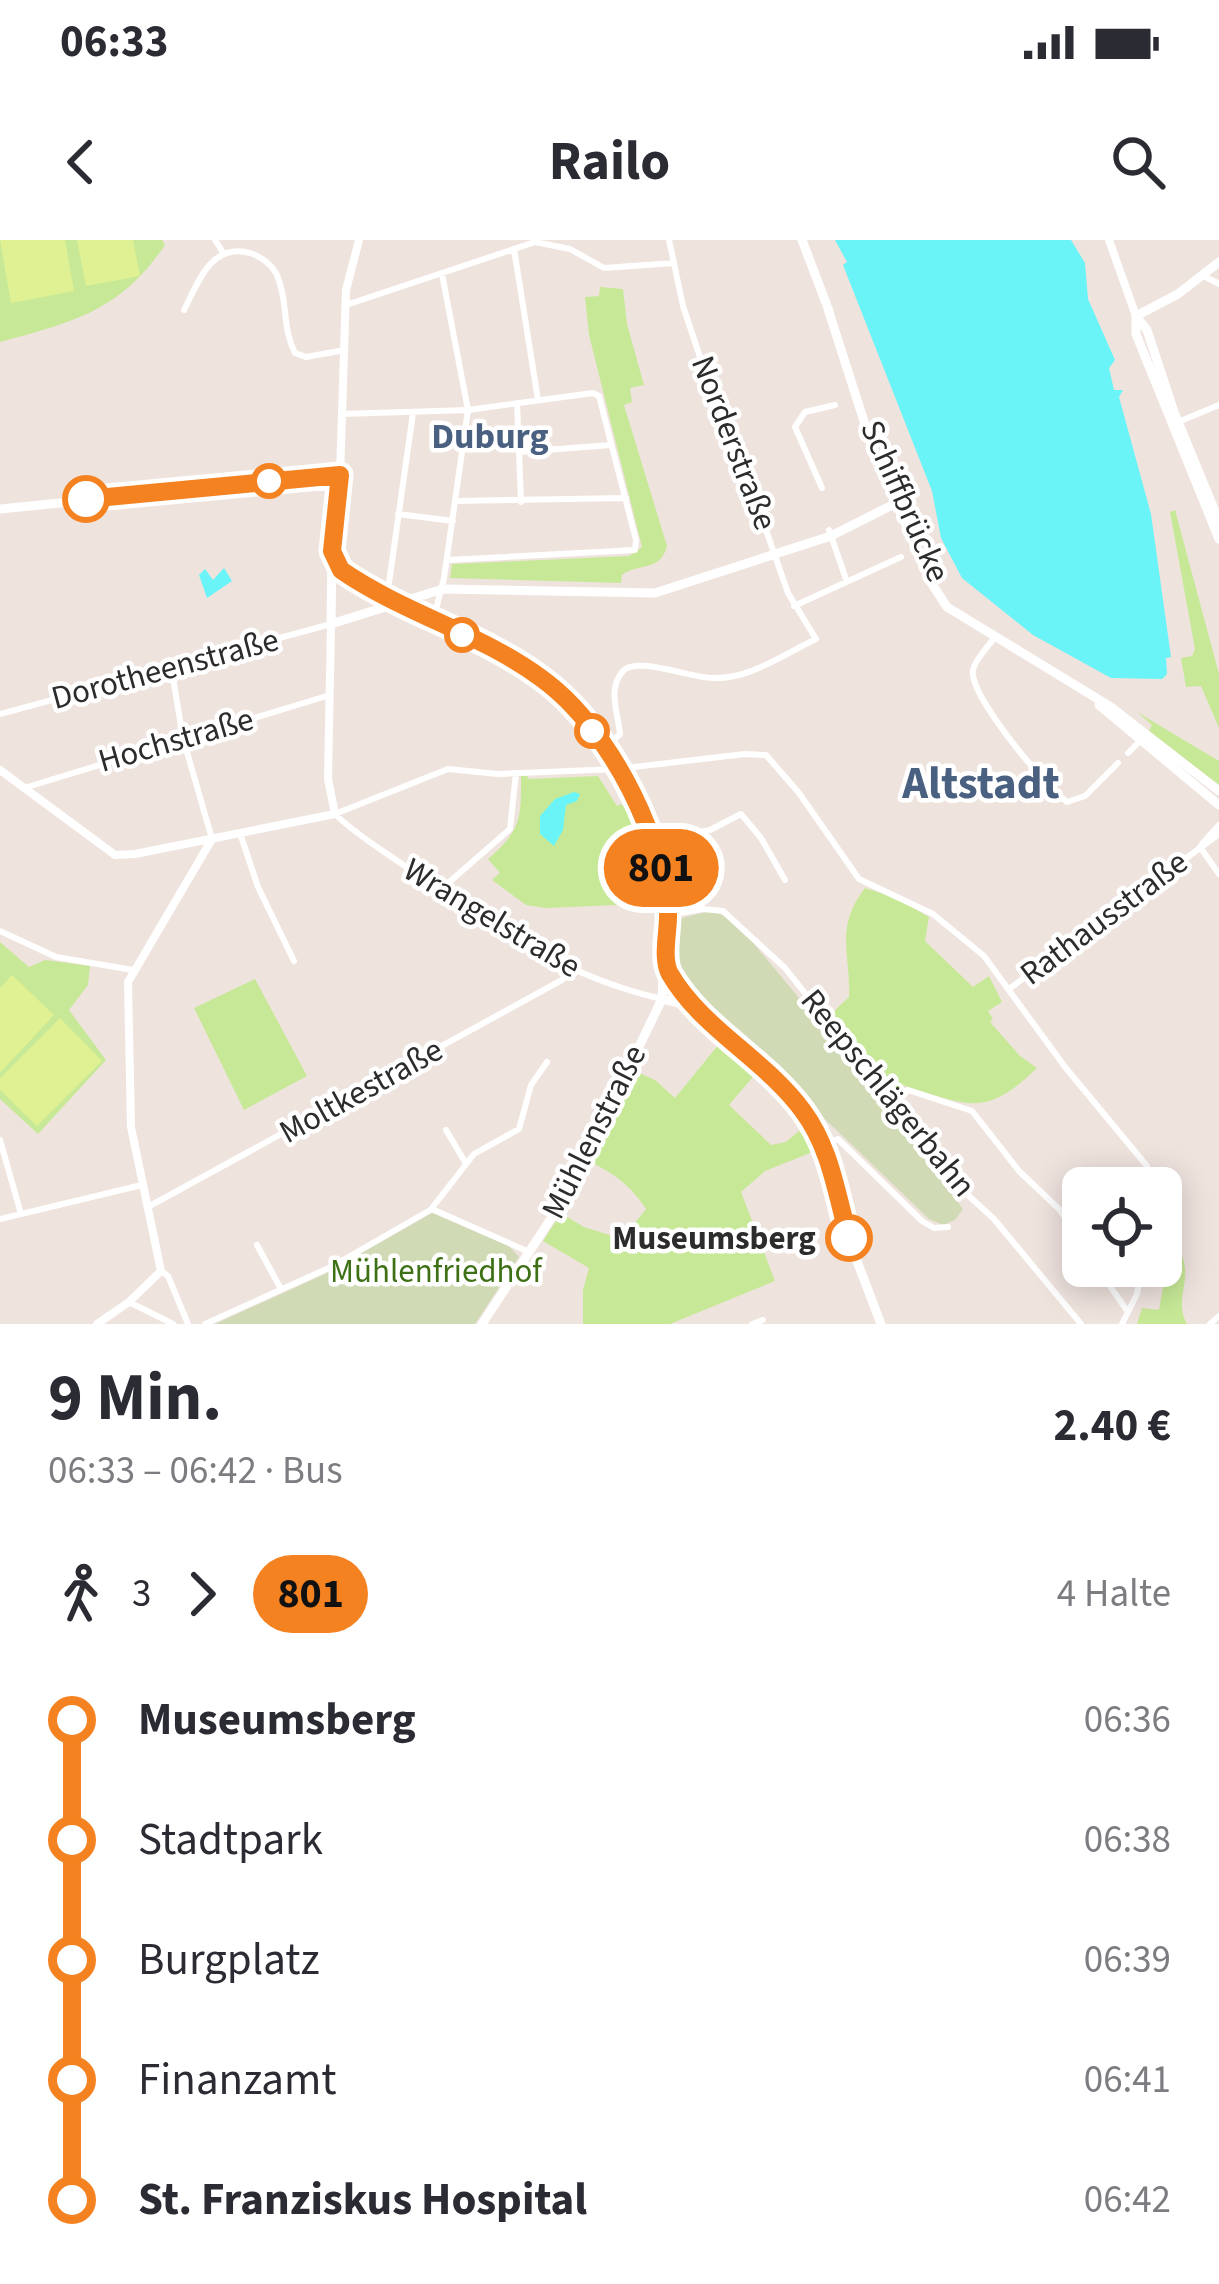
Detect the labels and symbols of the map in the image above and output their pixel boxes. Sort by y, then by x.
street label: Norderstraße [679,349,789,537]
district label: Duburg [431,411,549,462]
street label: Schiffbrücke [848,413,962,589]
unlabelled marker [253,465,285,497]
unlabelled marker [64,477,108,521]
street label: Dorotheenstraße [46,616,284,722]
unlabelled marker [446,619,478,651]
street label: Hochstraße [93,695,259,785]
unlabelled marker [576,715,608,747]
district label: Altstadt [901,752,1060,816]
line badge: 801 [592,829,730,907]
street label: Rathausstraße [1010,839,1198,997]
street label: Wrangelstraße [394,847,590,989]
street label: Reepschlägerbahn [789,979,987,1207]
street label: Moltkestraße [271,1027,451,1155]
street label: Mühlenstraße [530,1037,658,1227]
place label: Museumsberg [612,1215,816,1262]
marker: Museumsberg [827,1216,871,1260]
park label: Mühlenfriedhof [330,1248,543,1295]

